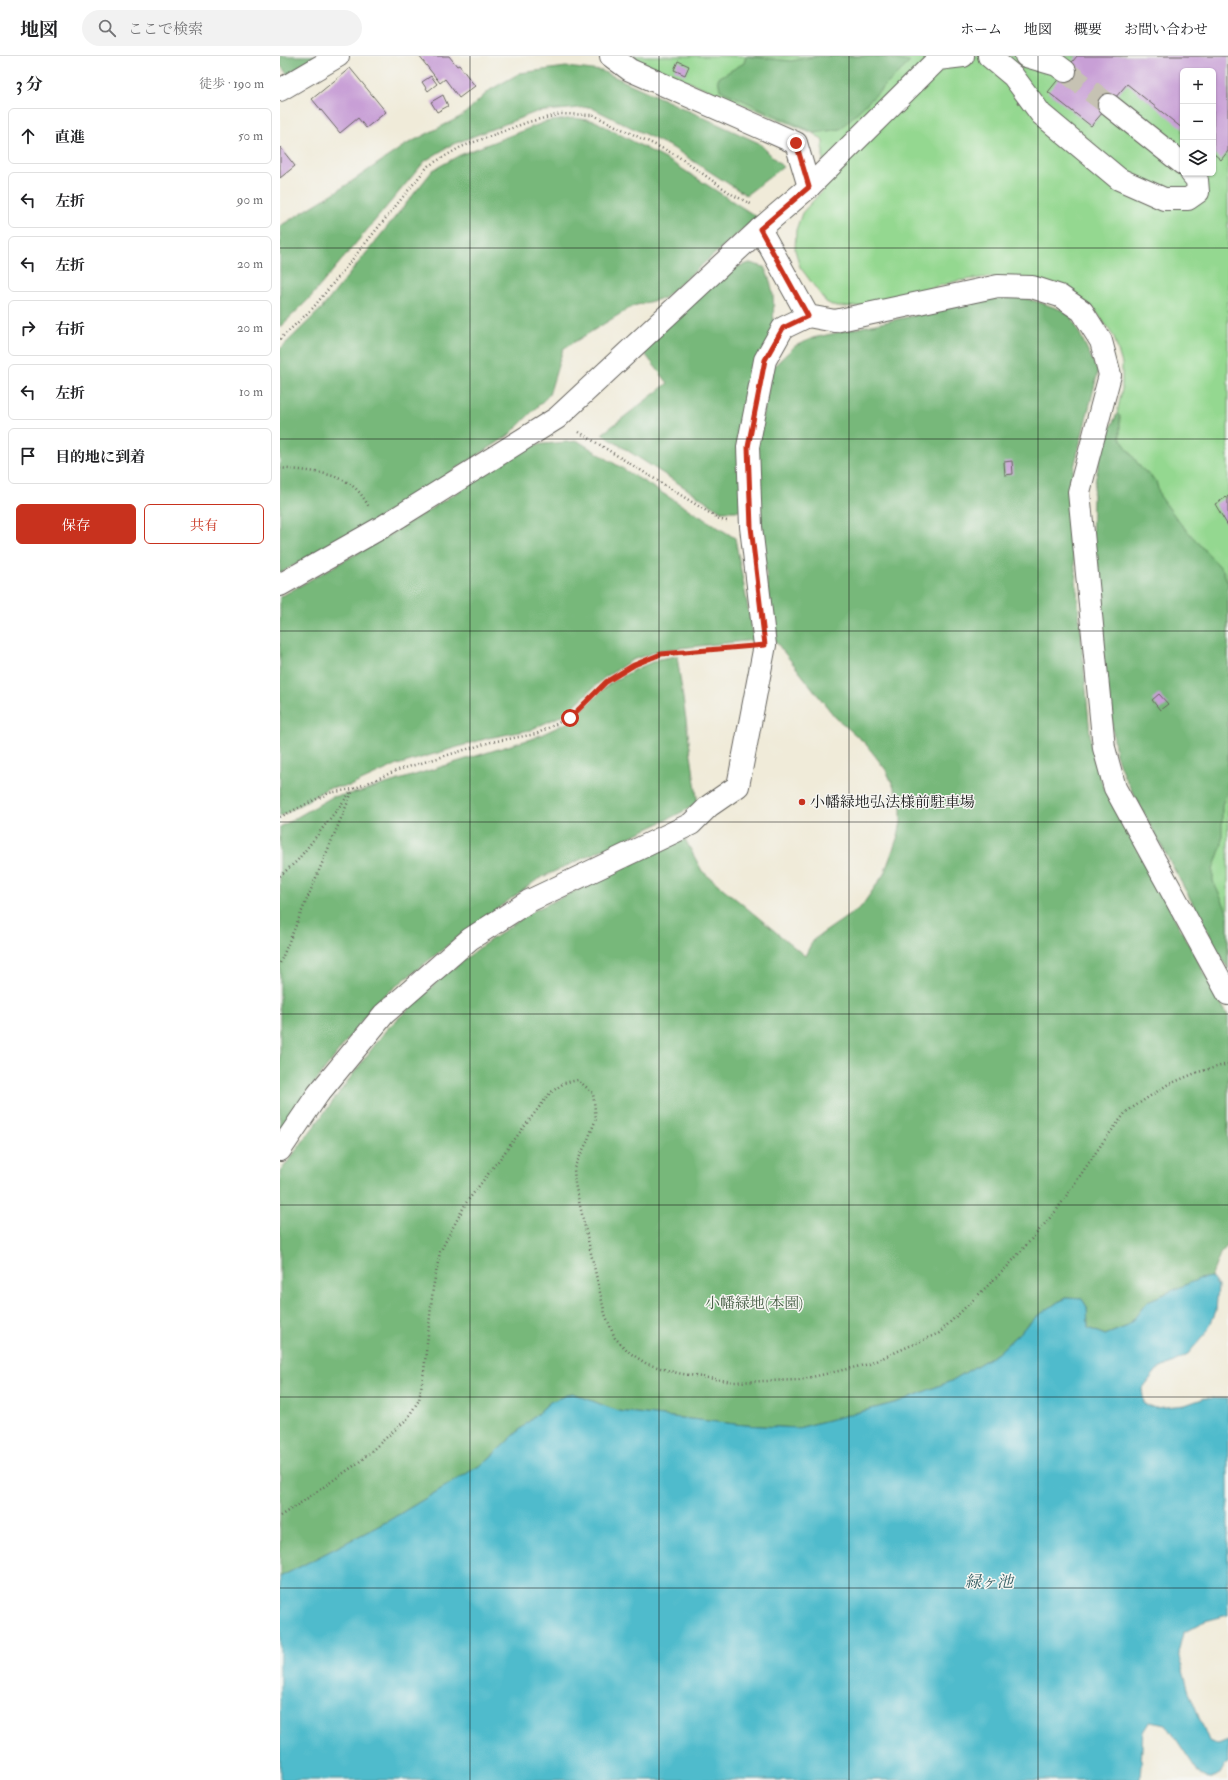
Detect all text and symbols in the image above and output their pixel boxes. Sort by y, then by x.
search box [82,10,362,46]
icon: search [96,17,118,39]
text: 地図 [20,18,58,42]
text: ここで検索 [128,20,203,39]
text: ホーム [960,21,1002,38]
text: 地図 [1024,21,1052,38]
text: 概要 [1074,21,1102,38]
text: お問い合わせ [1124,21,1208,38]
map controls [1180,68,1216,176]
button: + [1180,68,1216,104]
text: 3 分 [16,74,43,95]
text: 徒歩 · 190 m [199,76,264,92]
button: − [1180,104,1216,140]
icon: ahead [17,125,39,147]
text: 直進 [55,128,85,147]
text: 50 m [238,128,263,144]
route end [787,134,805,152]
button: layers [1180,140,1216,176]
icon: left [17,189,39,211]
text: 左折 [55,192,85,211]
text: 90 m [237,192,263,208]
icon: left [17,253,39,275]
text: 左折 [55,256,85,275]
text: 20 m [237,256,263,272]
icon: right [17,317,39,339]
text: 右折 [55,320,85,339]
text: 20 m [237,320,263,336]
icon: left [17,381,39,403]
text: 左折 [55,384,85,403]
text: 10 m [239,384,263,400]
icon: arrive [17,445,39,467]
text: 目的地に到着 [55,448,145,467]
button: 保存 [16,504,136,544]
button: 共有 [144,504,264,544]
route start [561,709,579,727]
place label: 小幡緑地弘法様前駐車場 [810,793,975,812]
marker: 小幡緑地弘法様前駐車場 [797,797,807,807]
park label: 小幡緑地(本園) [705,1294,803,1313]
water label: 緑ヶ池 [965,1572,1015,1592]

